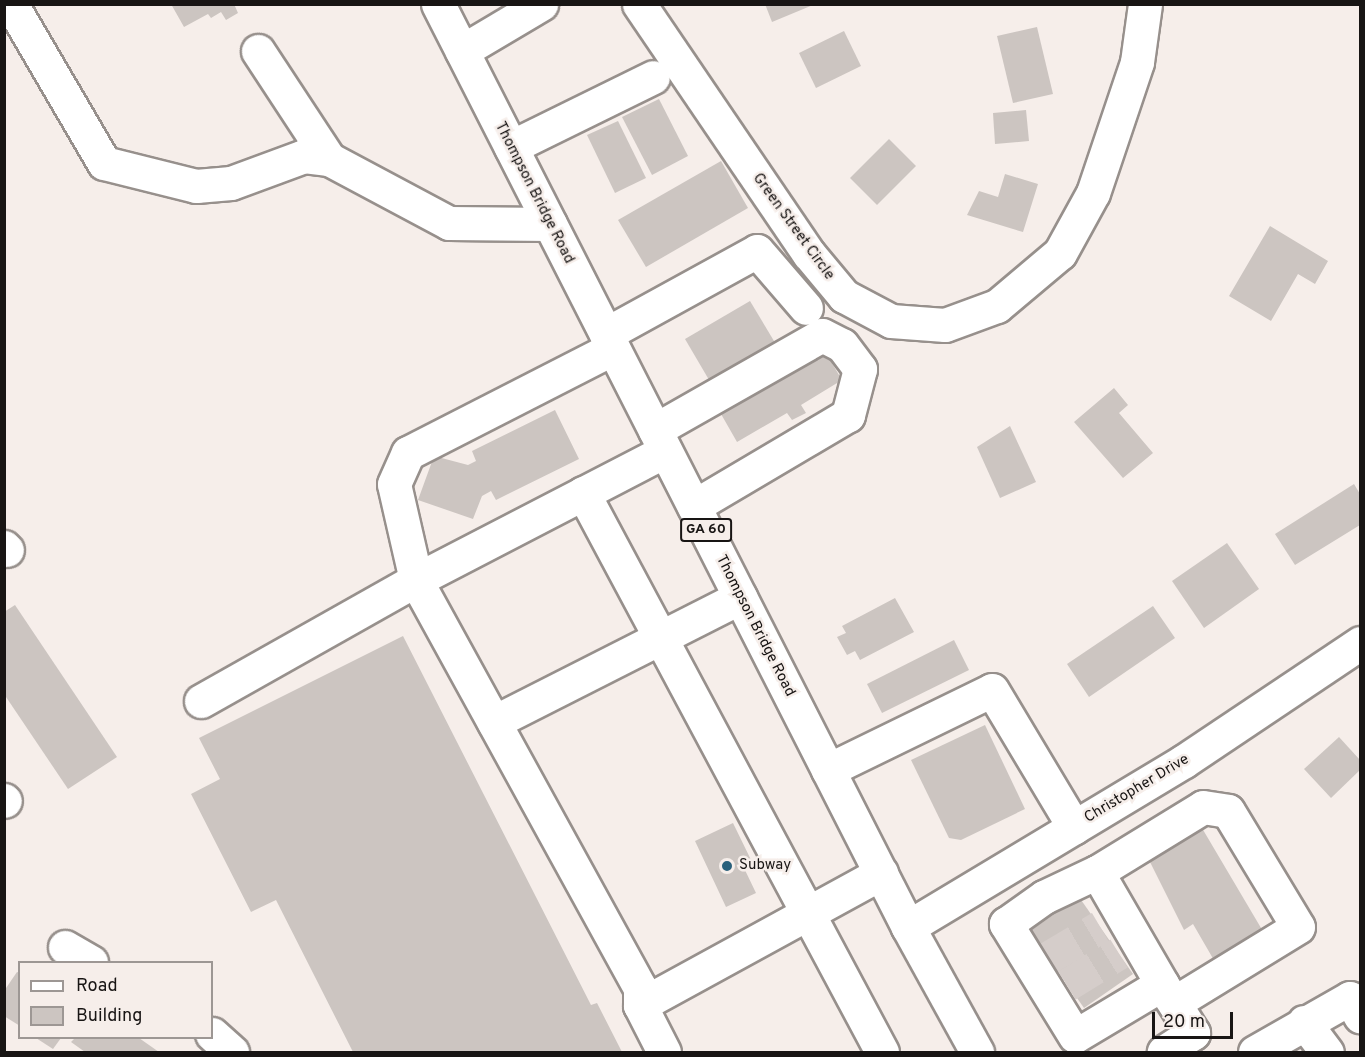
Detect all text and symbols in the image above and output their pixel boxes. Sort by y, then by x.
street label: Thompson Bridge Road [490,119,578,267]
street label: Green Street Circle [748,170,838,284]
road number: GA 60 [679,519,733,541]
street label: Thompson Bridge Road [711,552,799,700]
street label: Christopher Drive [1081,751,1193,827]
place label: Subway [739,857,791,875]
marker: Subway [720,859,734,873]
legend [18,961,213,1039]
text: Road [76,975,118,998]
scale bar [1155,1000,1236,1038]
text: Building [76,1005,142,1028]
text: 20 m [1163,1011,1205,1034]

